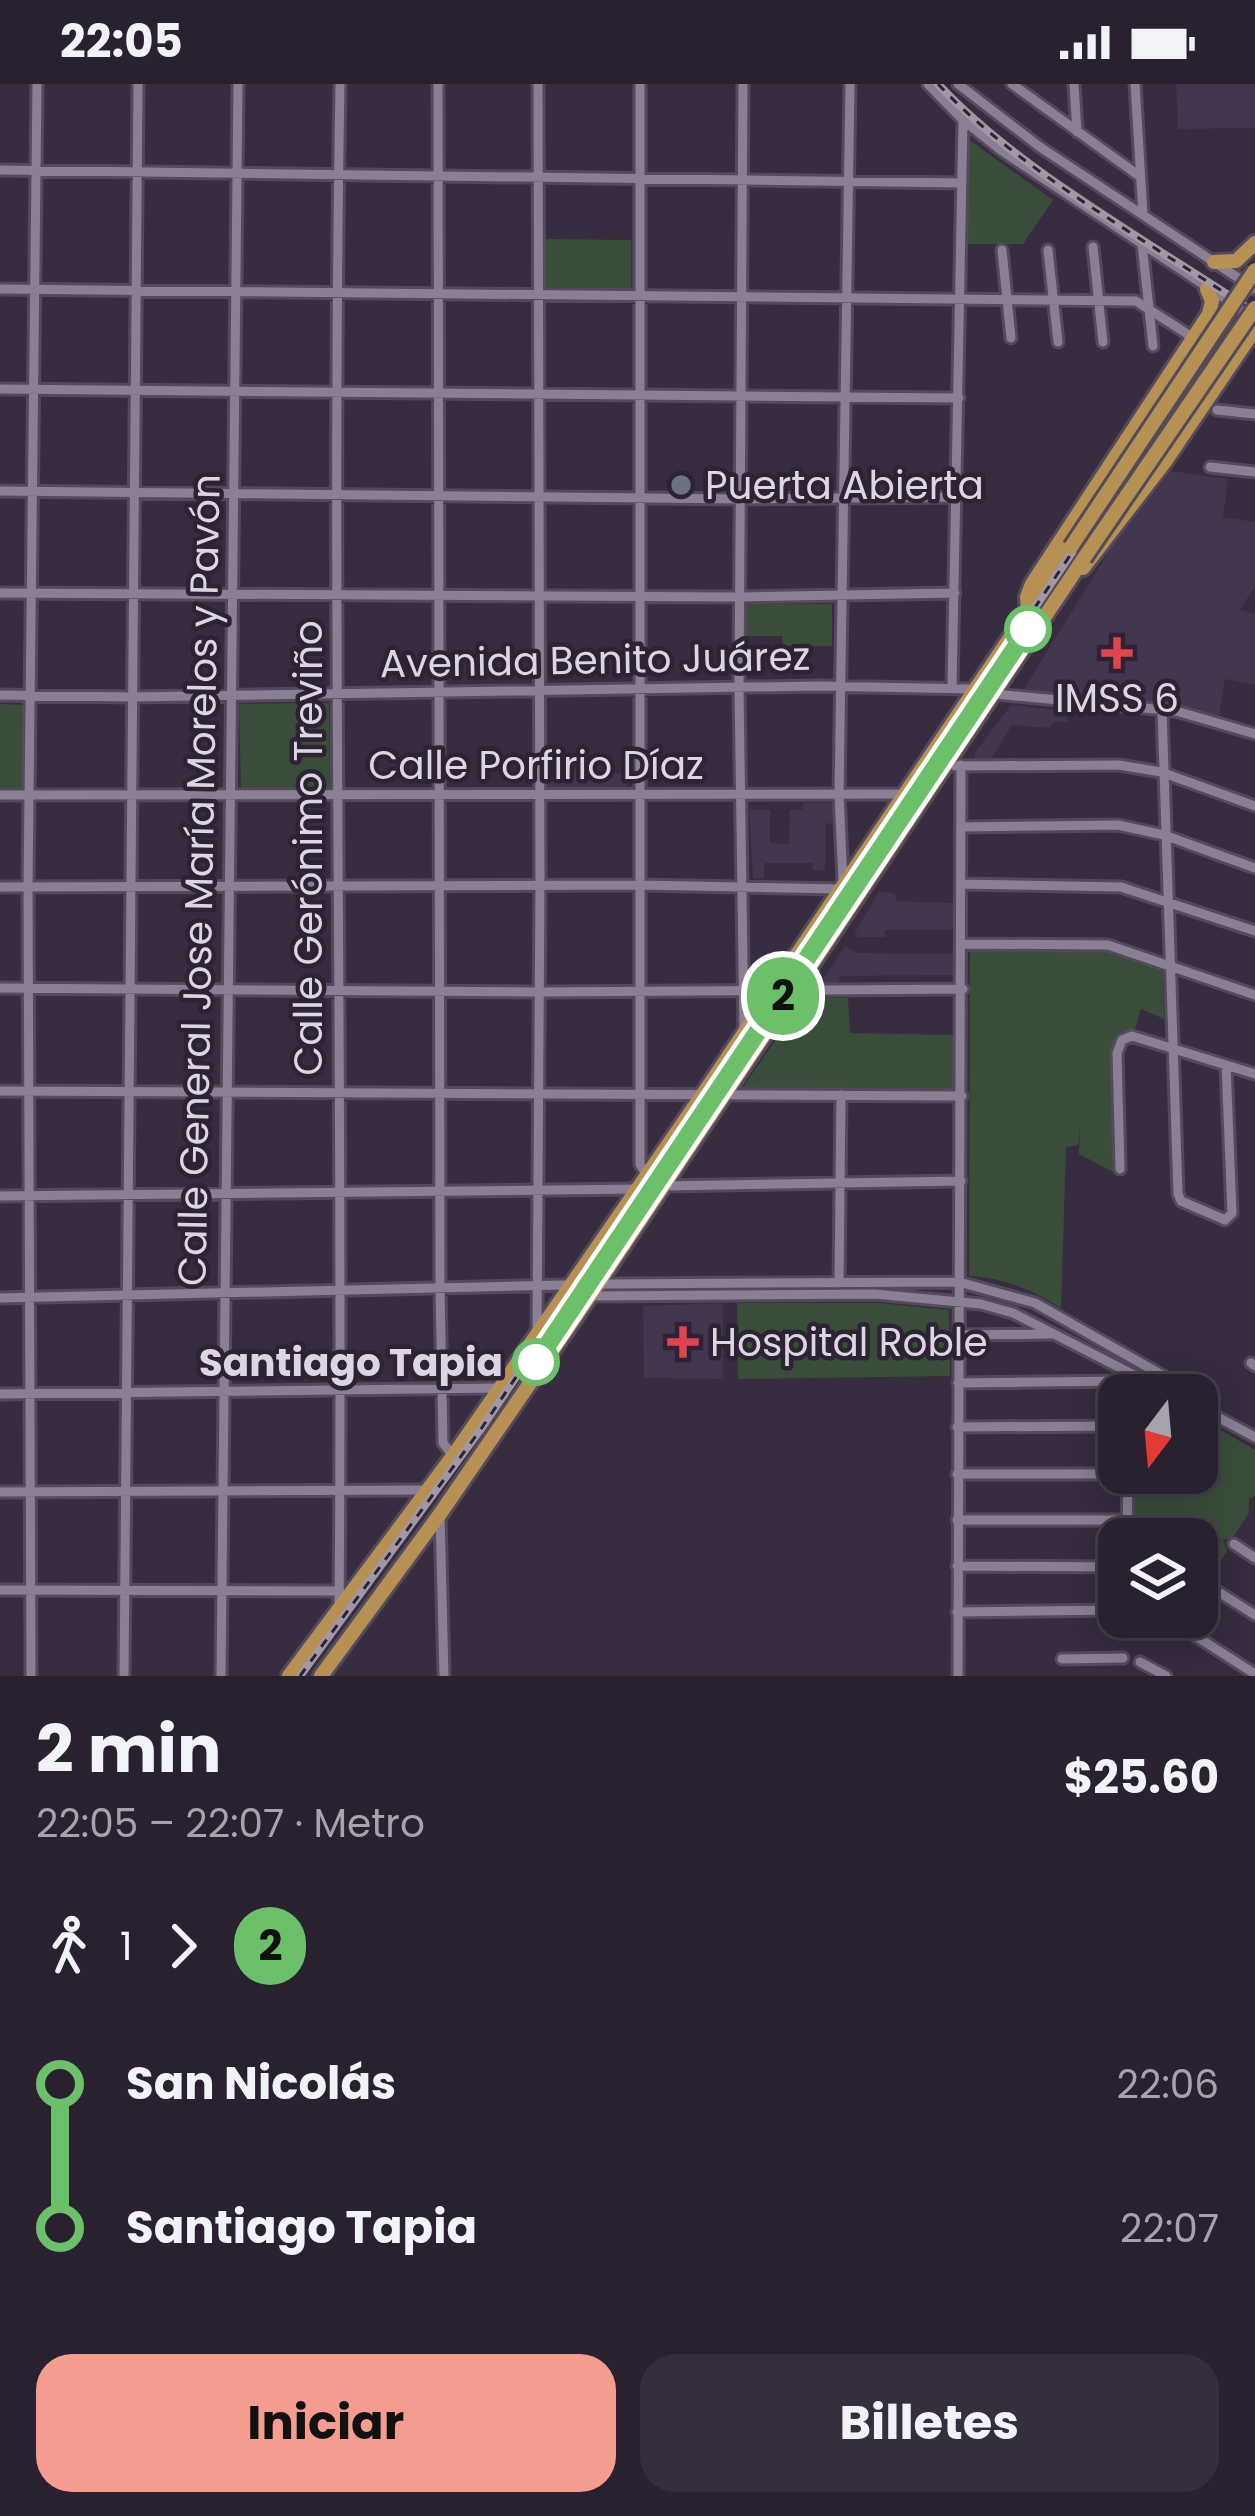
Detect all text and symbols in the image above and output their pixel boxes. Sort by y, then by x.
text: 22:05 [60,10,183,73]
place label: Puerta Abierta [705,458,984,513]
marker: Puerta Abierta [668,472,694,498]
street label: Calle General Jose María Morelos y Pavón [164,474,234,1286]
unlabelled marker [1006,607,1050,651]
street label: Calle Gerónimo Treviño [281,620,336,1076]
street label: Avenida Benito Juárez [379,629,811,691]
marker: IMSS 6 [1101,637,1133,669]
place label: IMSS 6 [1055,671,1179,726]
street label: Calle Porfirio Díaz [368,738,704,793]
line badge: 2 [744,957,822,1035]
text: 2 [771,966,795,1025]
place label: Hospital Roble [710,1315,988,1370]
marker: Hospital Roble [667,1326,699,1358]
place label: Santiago Tapia [199,1335,503,1390]
marker: Santiago Tapia [514,1340,558,1384]
north arrow [1098,1374,1218,1494]
map controls [1098,1374,1218,1638]
button: layers [1098,1518,1218,1638]
text: 2 min [36,1703,222,1795]
text: $25.60 [1064,1746,1219,1809]
text: 22:05 – 22:07 · Metro [36,1796,425,1851]
icon: walk [36,1913,102,1979]
icon: forward [150,1913,216,1979]
text: 2 [258,1916,282,1975]
text: 1 [120,1919,132,1974]
text: San Nicolás [126,2052,396,2115]
text: 22:06 [1117,2057,1219,2112]
text: Santiago Tapia [126,2196,477,2259]
text: 22:07 [1120,2201,1219,2256]
button: Iniciar [36,2354,616,2492]
button: Billetes [640,2354,1219,2492]

